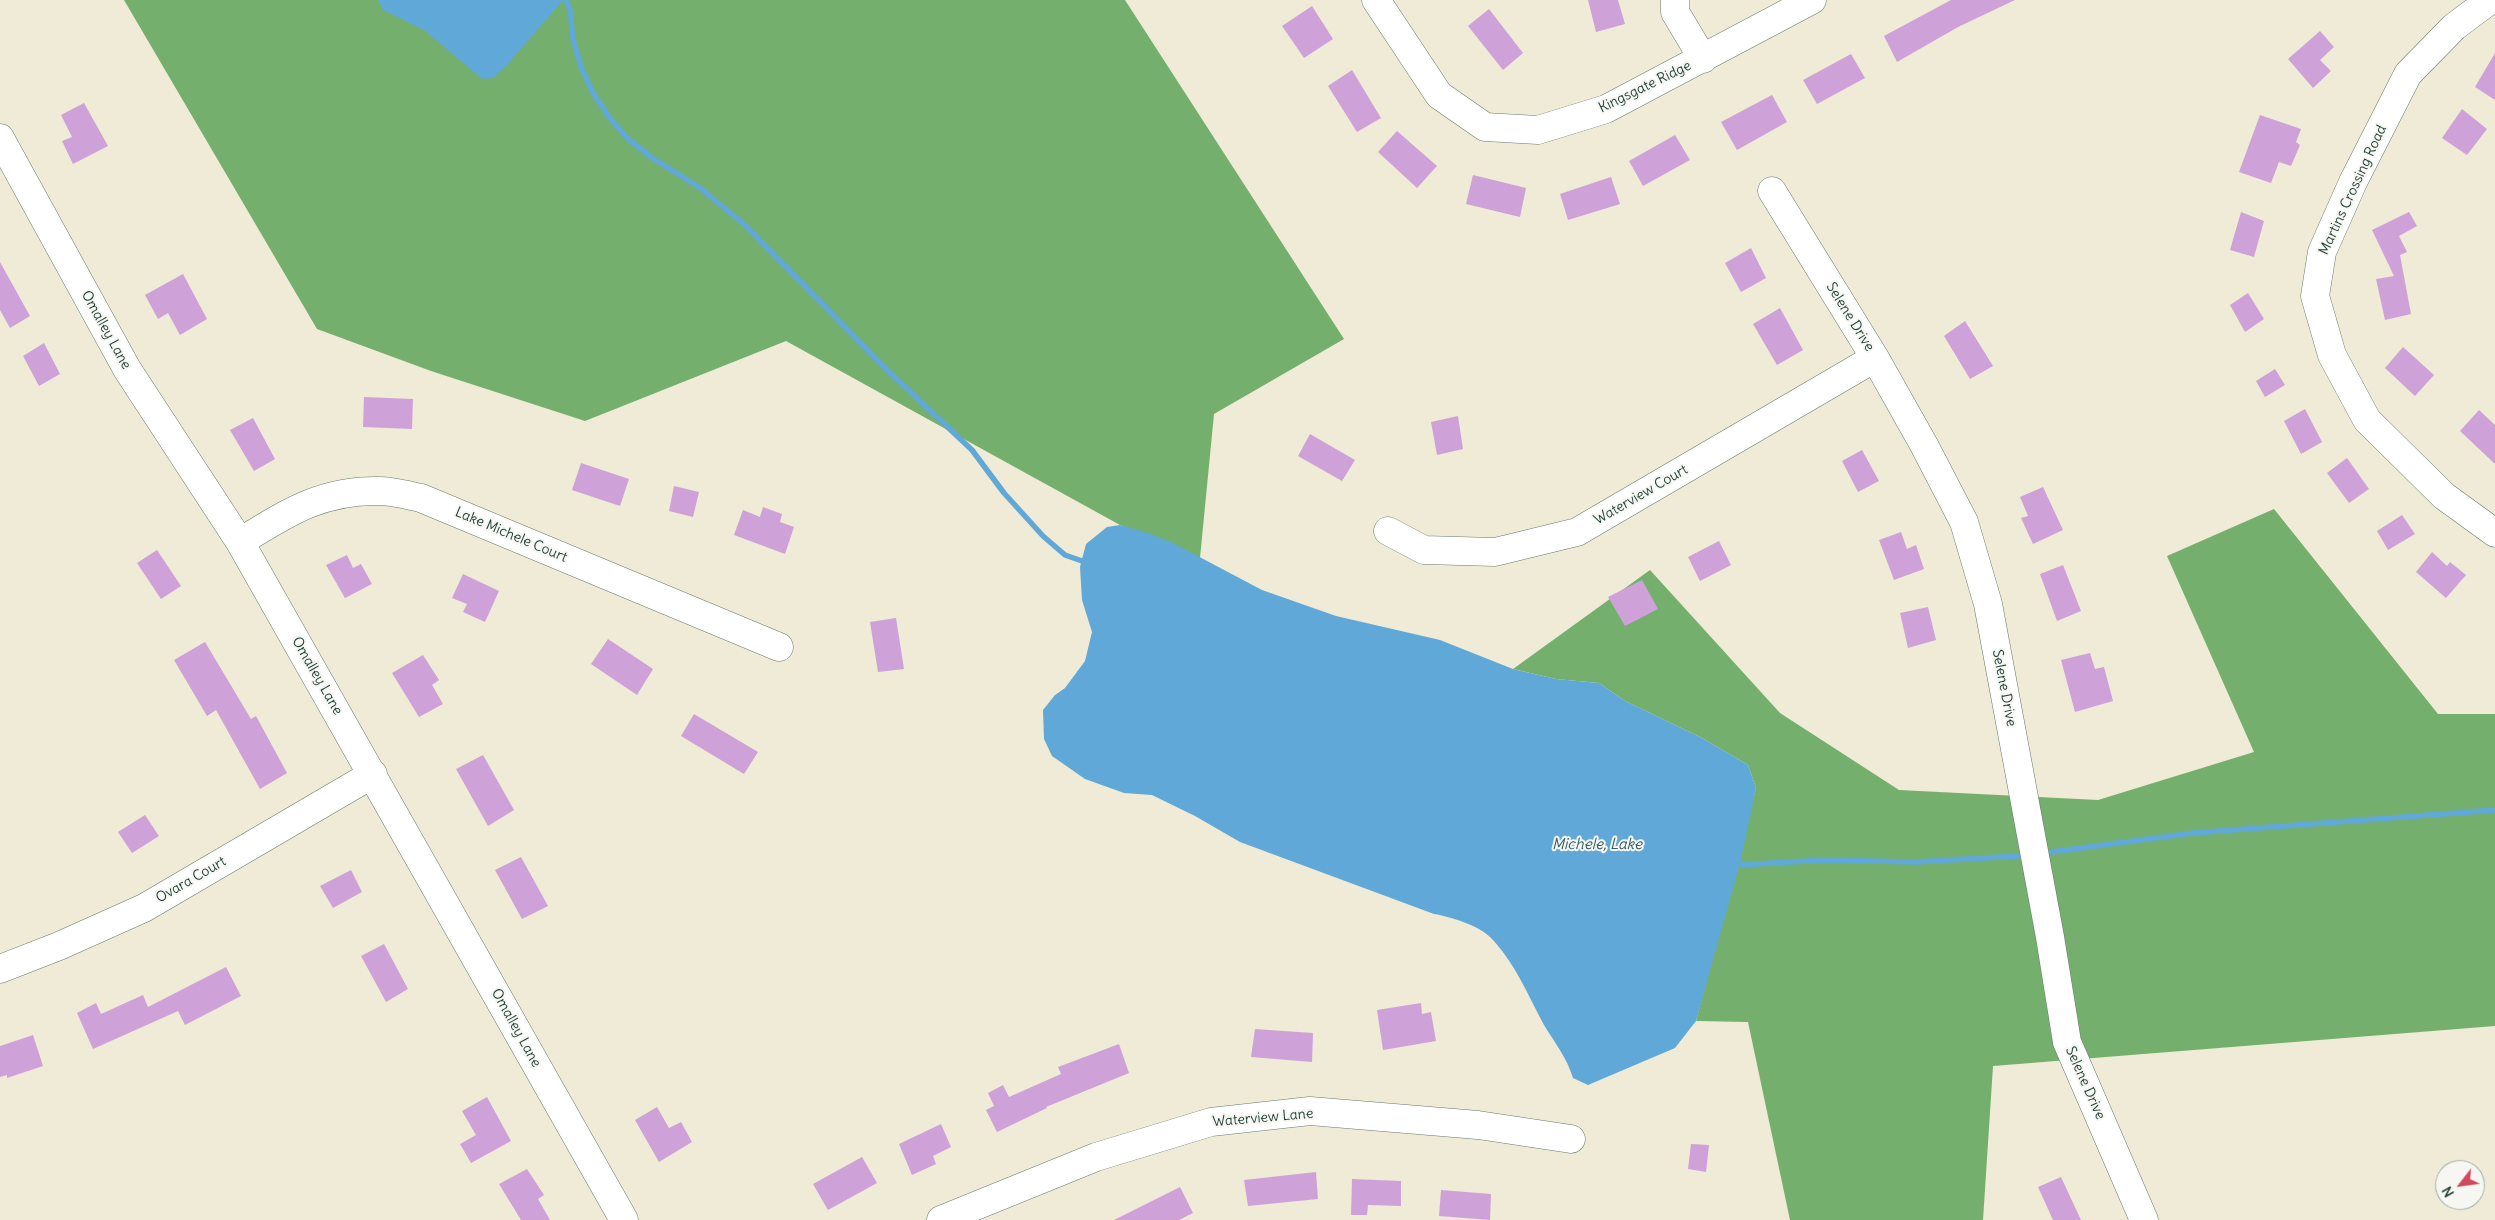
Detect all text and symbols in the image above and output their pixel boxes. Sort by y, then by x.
street label: Kingsgate Ridge [1596,57,1694,117]
street label: Martins Crossing Road [2316,122,2390,258]
street label: Selene Drive [1822,279,1878,355]
street label: Omalley Lane [77,288,135,372]
street label: Waterview Court [1591,461,1691,529]
street label: Lake Michele Court [452,504,570,566]
street label: Omalley Lane [288,634,346,718]
street label: Selene Drive [1988,648,2020,728]
water label: Michele, Lake [1552,836,1642,854]
street label: Ovara Court [153,853,229,907]
street label: Omalley Lane [487,986,545,1070]
street label: Selene Drive [2061,1044,2109,1122]
street label: Waterview Lane [1212,1105,1314,1131]
north arrow [2435,1160,2485,1210]
text: N [2438,1183,2458,1201]

